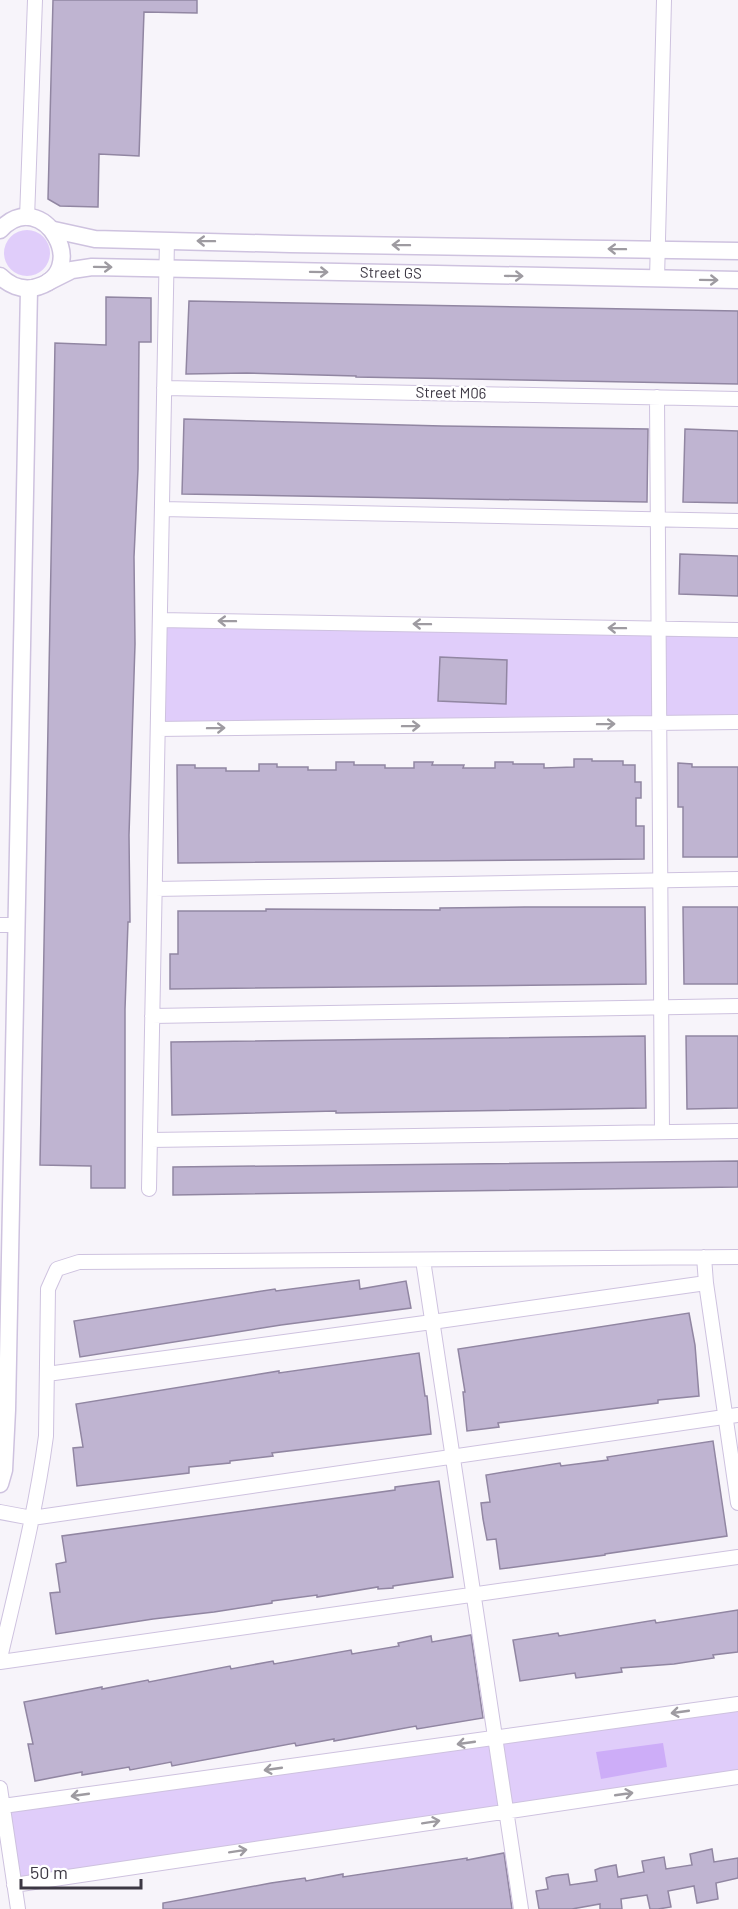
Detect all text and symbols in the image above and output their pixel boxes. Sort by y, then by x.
one-way arrow [196,235,216,247]
one-way arrow [391,239,411,251]
one-way arrow [607,243,627,255]
one-way arrow [93,261,113,273]
street label: Street GS [360,262,422,282]
one-way arrow [309,266,329,278]
one-way arrow [504,270,524,281]
one-way arrow [699,274,719,286]
street label: Street M06 [415,382,487,402]
one-way arrow [217,615,237,627]
one-way arrow [412,619,432,630]
one-way arrow [607,622,627,634]
one-way arrow [596,718,616,729]
one-way arrow [401,720,421,732]
one-way arrow [206,722,226,734]
one-way arrow [671,1706,690,1717]
one-way arrow [457,1737,477,1748]
one-way arrow [264,1764,283,1775]
one-way arrow [614,1788,634,1799]
one-way arrow [70,1790,90,1801]
one-way arrow [421,1817,441,1828]
one-way arrow [228,1846,248,1857]
scale bar [21,1852,141,1890]
text: 50 m [30,1861,68,1883]

